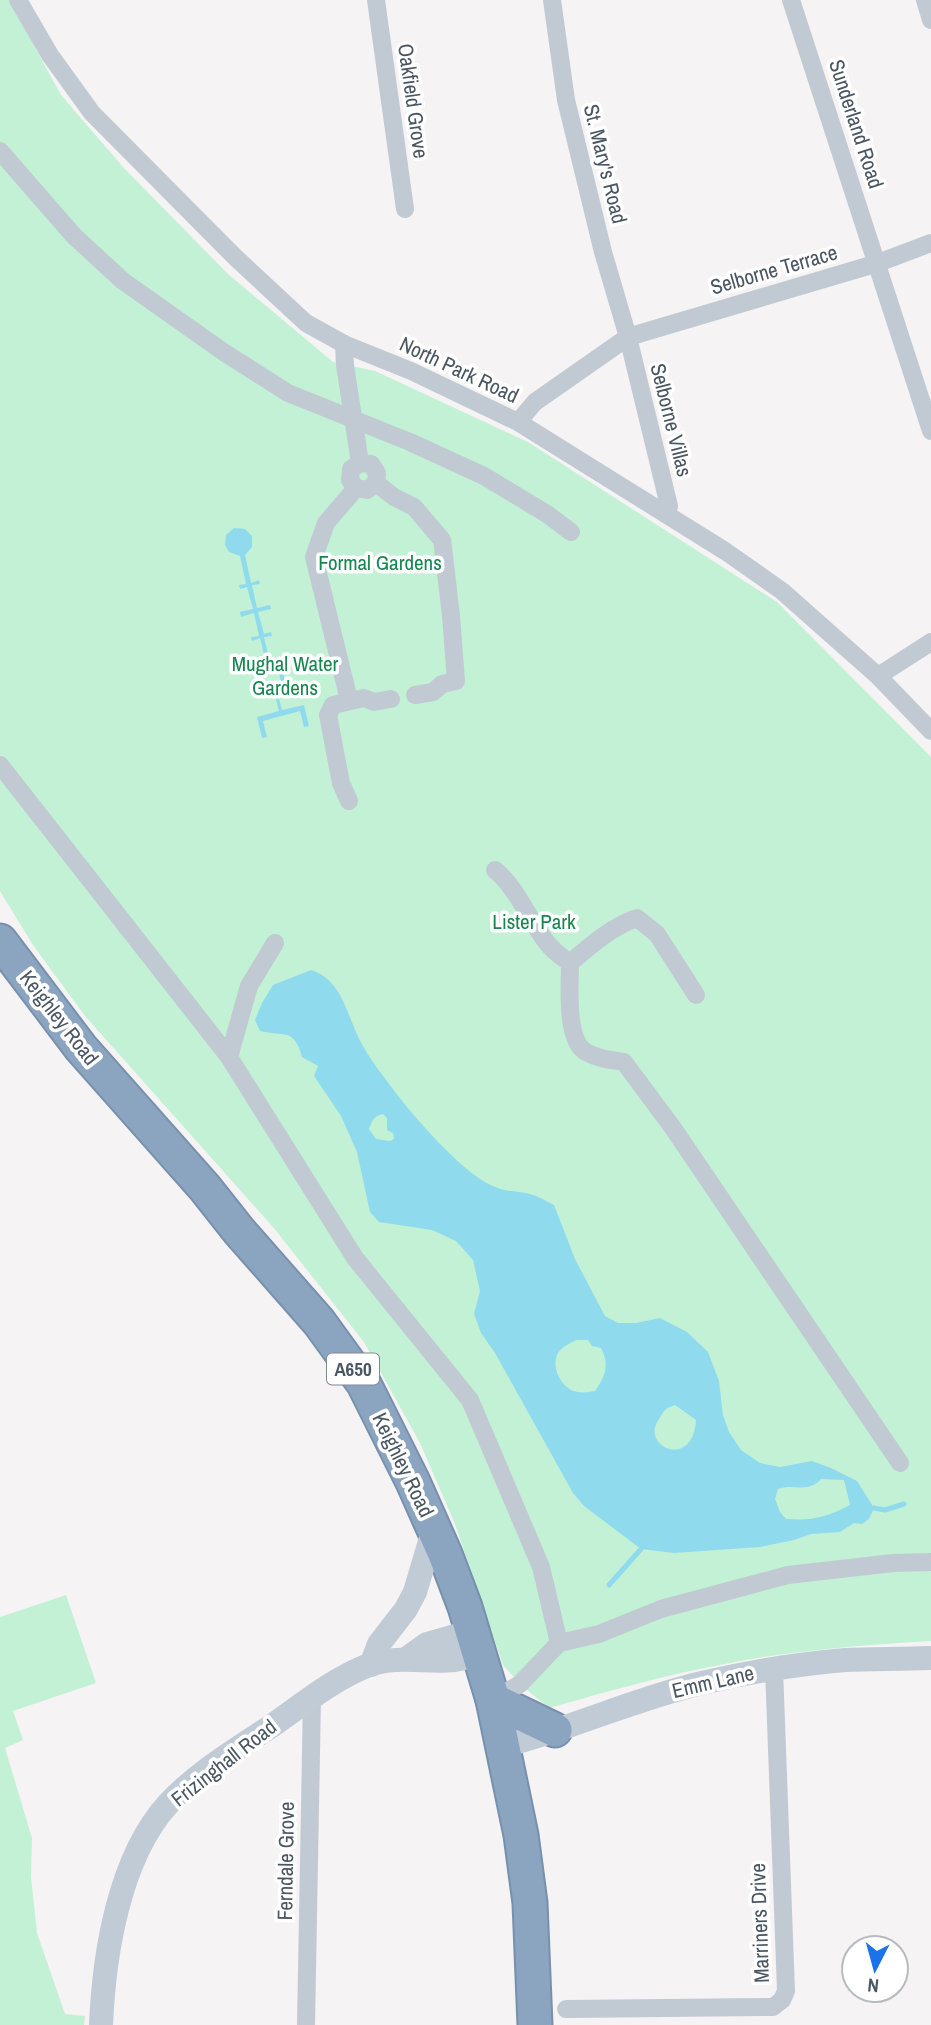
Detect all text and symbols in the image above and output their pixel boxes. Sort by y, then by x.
street label: Oakfield Grove [391,42,436,160]
street label: Sunderland Road [822,56,891,192]
street label: St. Mary's Road [577,101,634,227]
street label: Selborne Terrace [707,238,841,301]
street label: North Park Road [395,329,523,410]
street label: Selborne Villas [643,360,700,479]
park label: Formal Gardens [318,548,442,577]
park label: Mughal Water Gardens [232,649,339,702]
park label: Lister Park [492,907,576,936]
street label: Keighley Road [13,964,106,1071]
road number: A650 [327,1354,379,1385]
street label: Keighley Road [366,1408,441,1522]
street label: Emm Lane [669,1658,757,1705]
street label: Frizinghall Road [165,1712,282,1813]
street label: Ferndale Grove [270,1801,301,1921]
street label: Marriners Drive [743,1863,776,1983]
north arrow [840,1934,910,2004]
text: N [866,1972,880,1999]

